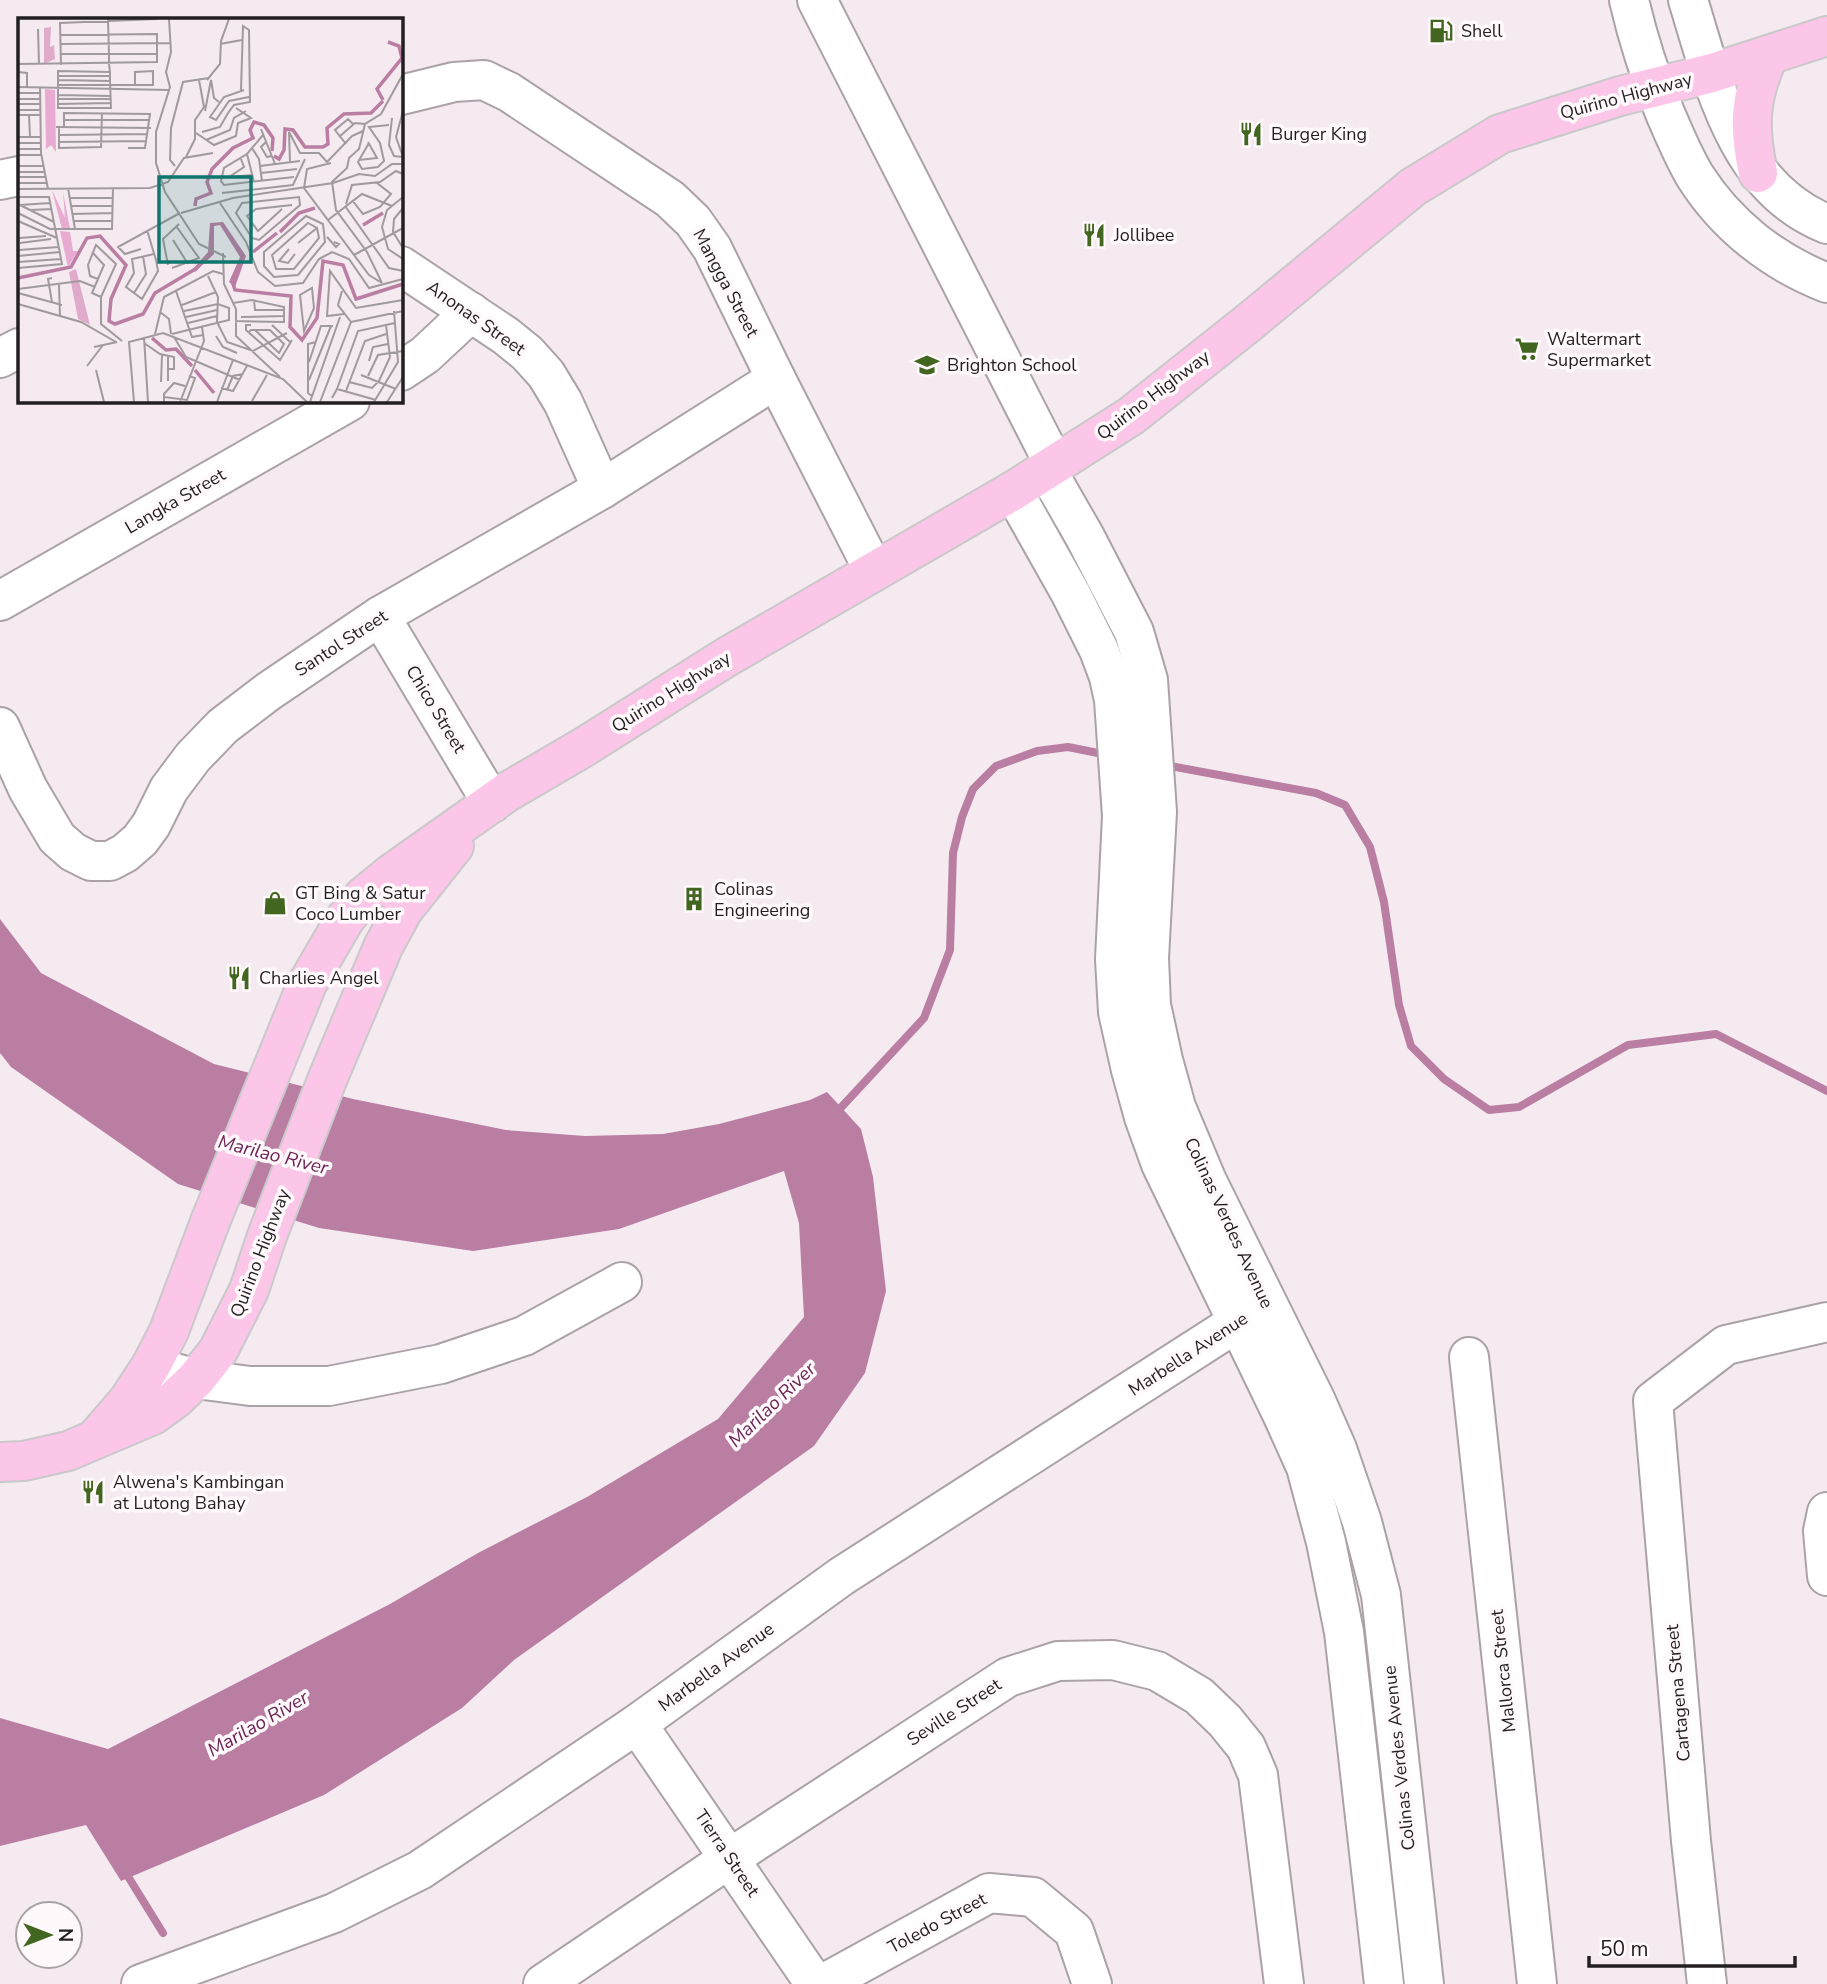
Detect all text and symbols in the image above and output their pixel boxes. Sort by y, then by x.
fuel station icon: Shell [1427,17,1455,45]
inset map [18,18,402,402]
place label: Shell [1461,19,1503,43]
street label: Quirino Highway [1557,67,1695,125]
restaurant icon: Burger King [1237,120,1265,148]
place label: Burger King [1271,122,1367,146]
restaurant icon: Jollibee [1080,221,1108,249]
place label: Jollibee [1113,223,1174,247]
street label: Mangga Street [687,225,765,342]
street label: Anonas Street [422,275,531,361]
place label: Waltermart Supermarket [1547,327,1651,372]
supermarket icon: Waltermart Supermarket [1513,335,1541,363]
street label: Quirino Highway [1092,344,1215,445]
school or university icon: Brighton School [913,351,941,379]
place label: Brighton School [947,353,1077,377]
street label: Langka Street [120,462,230,539]
street label: Santol Street [290,604,393,682]
street label: Quirino Highway [607,645,736,738]
street label: Chico Street [400,661,472,758]
place label: Colinas Engineering [714,877,810,922]
place label: GT Bing & Satur Coco Lumber [295,881,426,926]
building icon: Colinas Engineering [680,885,708,913]
shop icon: GT Bing & Satur Coco Lumber [261,889,289,917]
restaurant icon: Charlies Angel [225,964,253,992]
place label: Charlies Angel [259,966,379,990]
water label: Marilao River [215,1129,332,1181]
street label: Colinas Verdes Avenue [1179,1134,1279,1312]
street label: Quirino Highway [224,1185,296,1321]
street label: Marbella Avenue [1124,1306,1252,1402]
water label: Marilao River [723,1356,822,1453]
place label: Alwena's Kambingan at Lutong Bahay [113,1470,284,1515]
restaurant icon: Alwena's Kambingan at Lutong Bahay [79,1478,107,1506]
street label: Mallorca Street [1485,1608,1521,1734]
street label: Marbella Avenue [653,1617,779,1717]
street label: Cartagena Street [1660,1623,1696,1763]
street label: Colinas Verdes Avenue [1377,1664,1421,1852]
street label: Seville Street [902,1672,1006,1751]
water label: Marilao River [203,1684,314,1763]
street label: Tierra Street [689,1805,765,1902]
street label: Toledo Street [883,1887,991,1959]
north arrow [14,1900,84,1970]
scale bar [1589,1924,1796,1968]
text: N [52,1928,78,1942]
text: 50 m [1600,1935,1649,1963]

